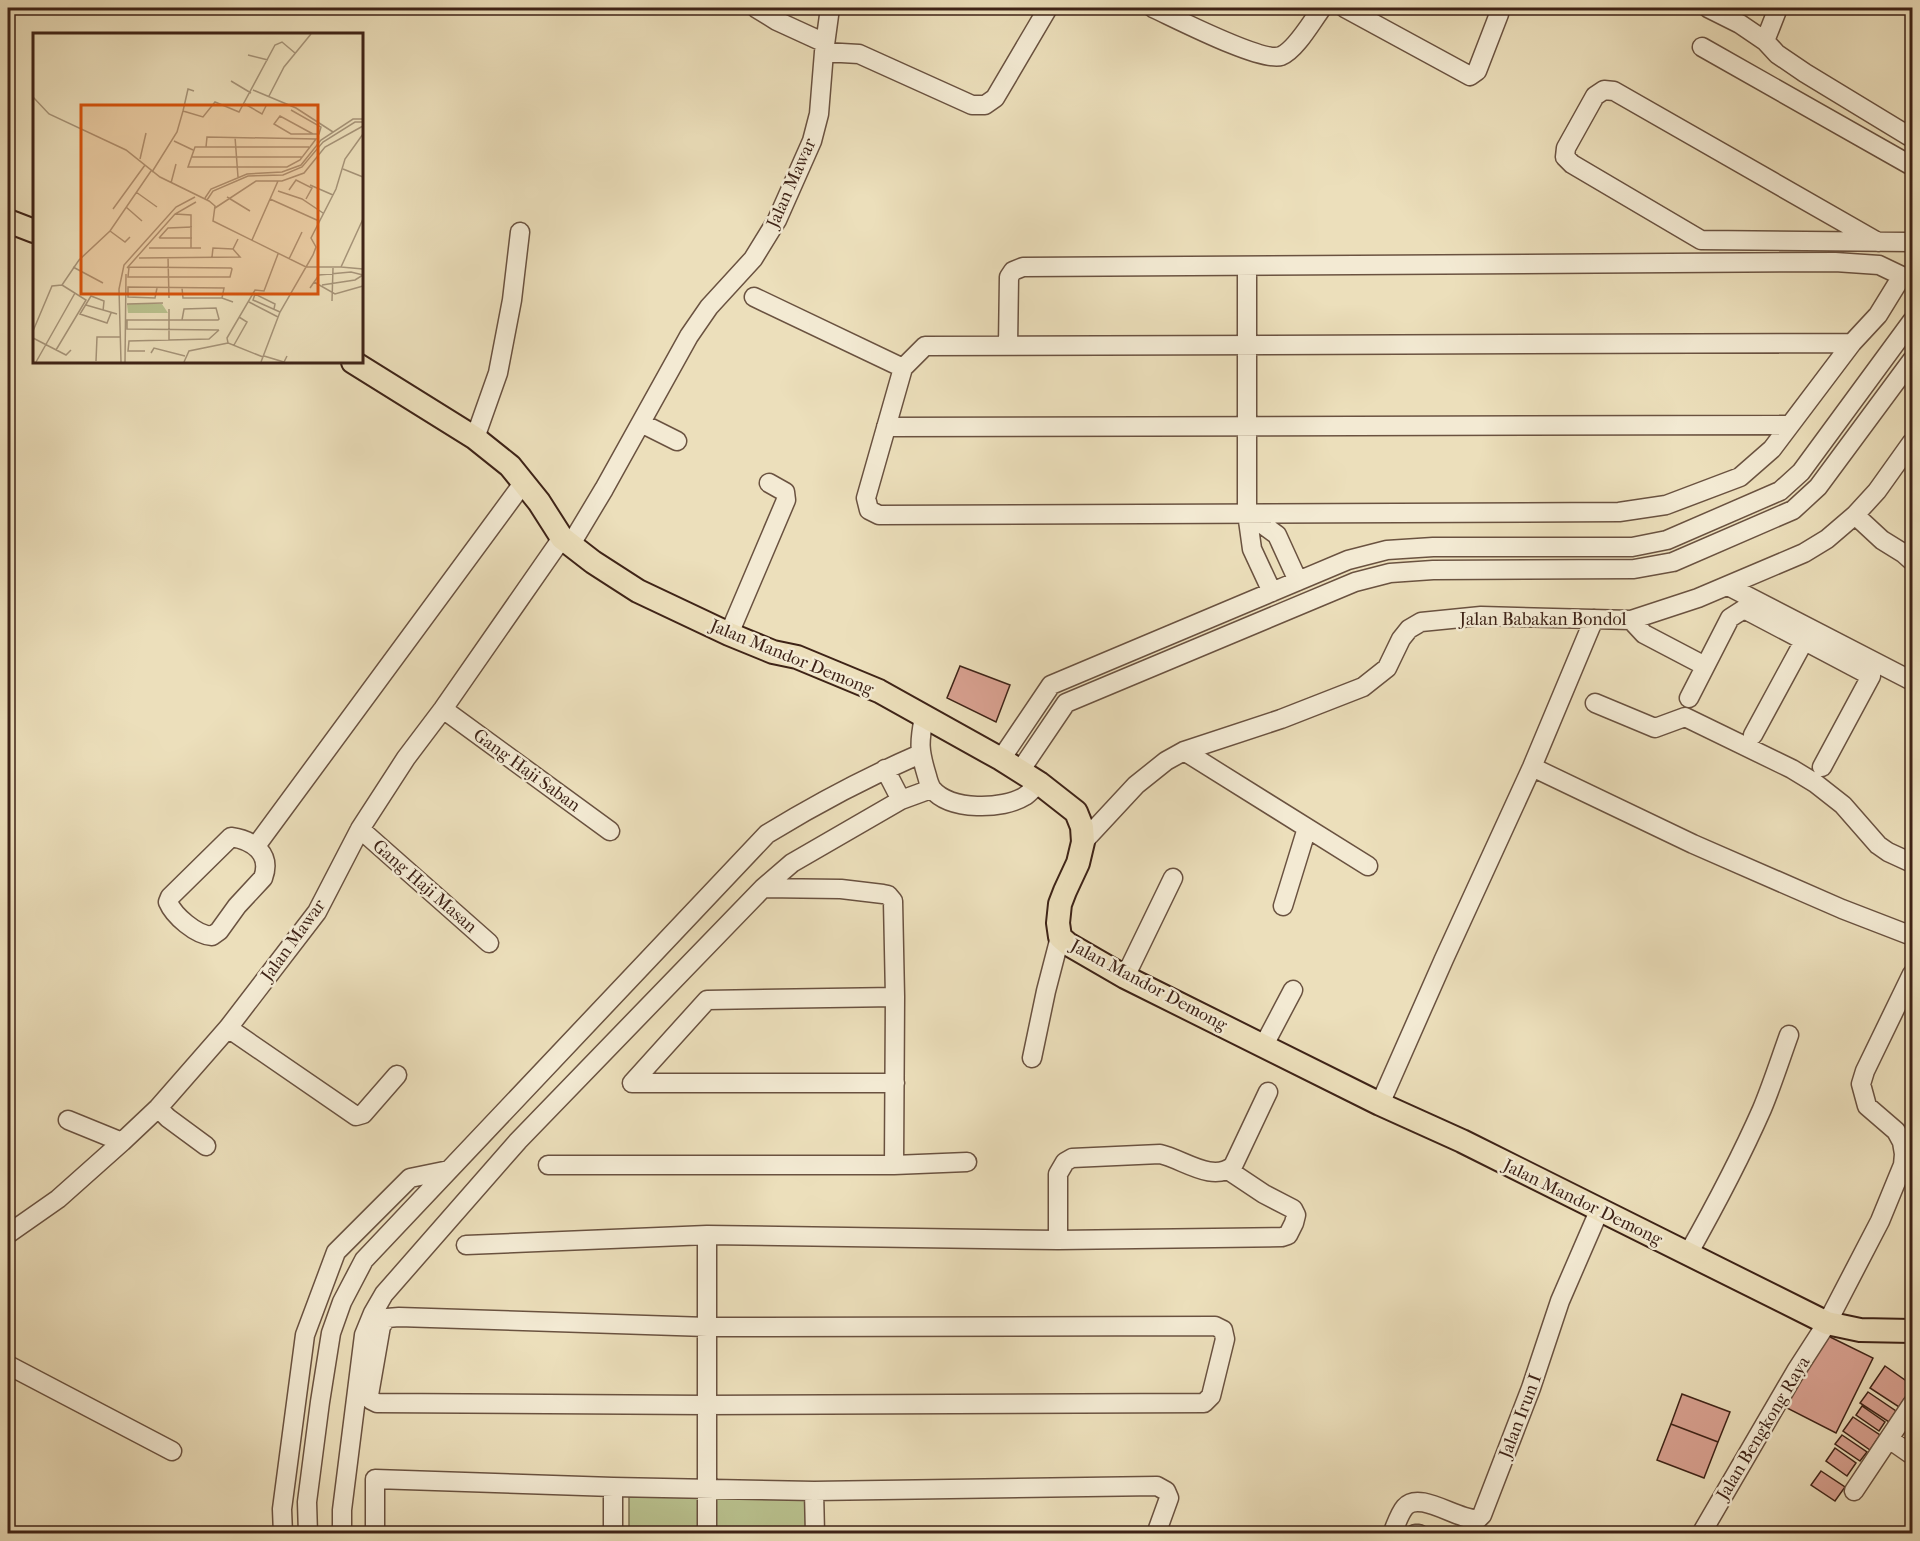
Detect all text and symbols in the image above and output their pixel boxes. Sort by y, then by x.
inset map [33,33,363,363]
street label: Jalan Mawar [762,135,821,233]
street label: Jalan Babakan Bondol [1458,609,1626,630]
street label: Jalan Mandor Demong [705,614,877,700]
street label: Gang Haji Saban [469,725,585,817]
street label: Gang Haji Masan [368,835,482,938]
street label: Jalan Mawar [256,895,330,987]
street label: Jalan Mandor Demong [1065,934,1231,1036]
street label: Jalan Mandor Demong [1498,1154,1666,1250]
street label: Jalan Bengkong Raya [1711,1352,1815,1506]
street label: Jalan Irun I [1494,1371,1546,1463]

